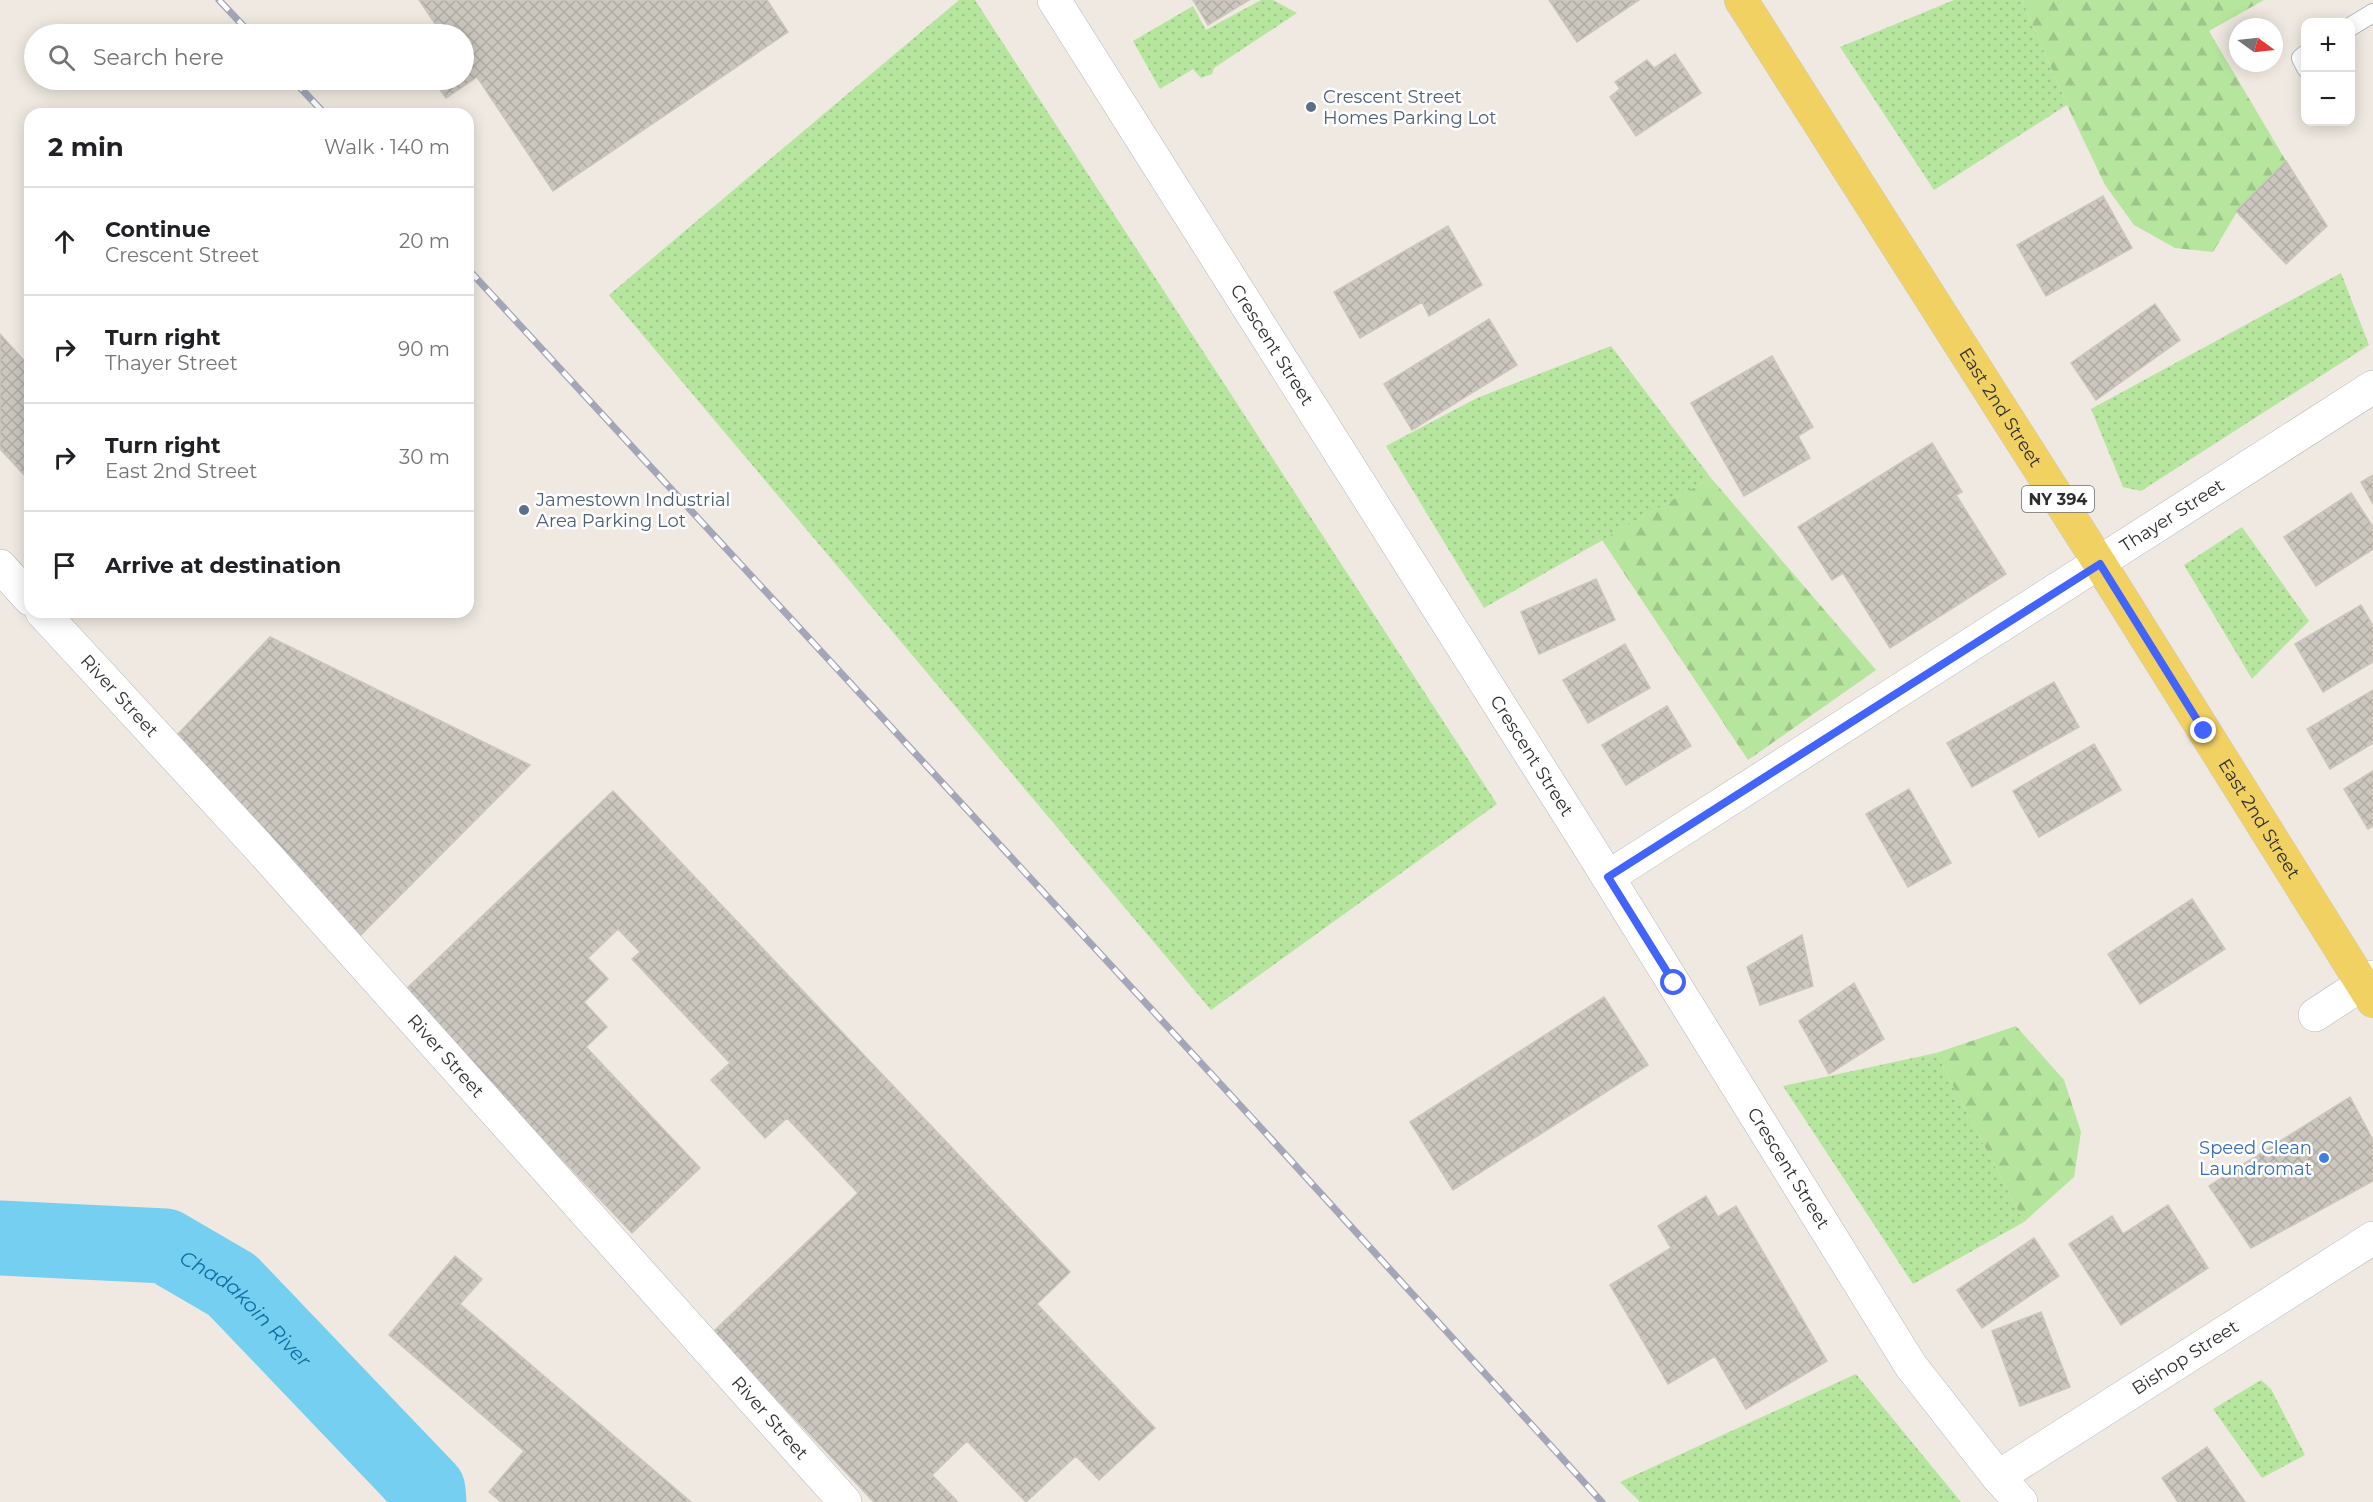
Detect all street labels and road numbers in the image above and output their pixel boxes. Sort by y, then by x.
street label: Crescent Street [1226,280,1318,410]
street label: East 2nd Street [1954,344,2046,471]
street label: Thayer Street [2116,474,2228,557]
road number: NY 394 [2022,486,2094,512]
street label: River Street [76,650,163,742]
street label: Crescent Street [1485,691,1578,820]
street label: East 2nd Street [2214,755,2305,883]
street label: River Street [403,1010,489,1102]
street label: Crescent Street [1742,1103,1834,1233]
street label: Bishop Street [2128,1316,2243,1400]
street label: River Street [727,1372,813,1464]

